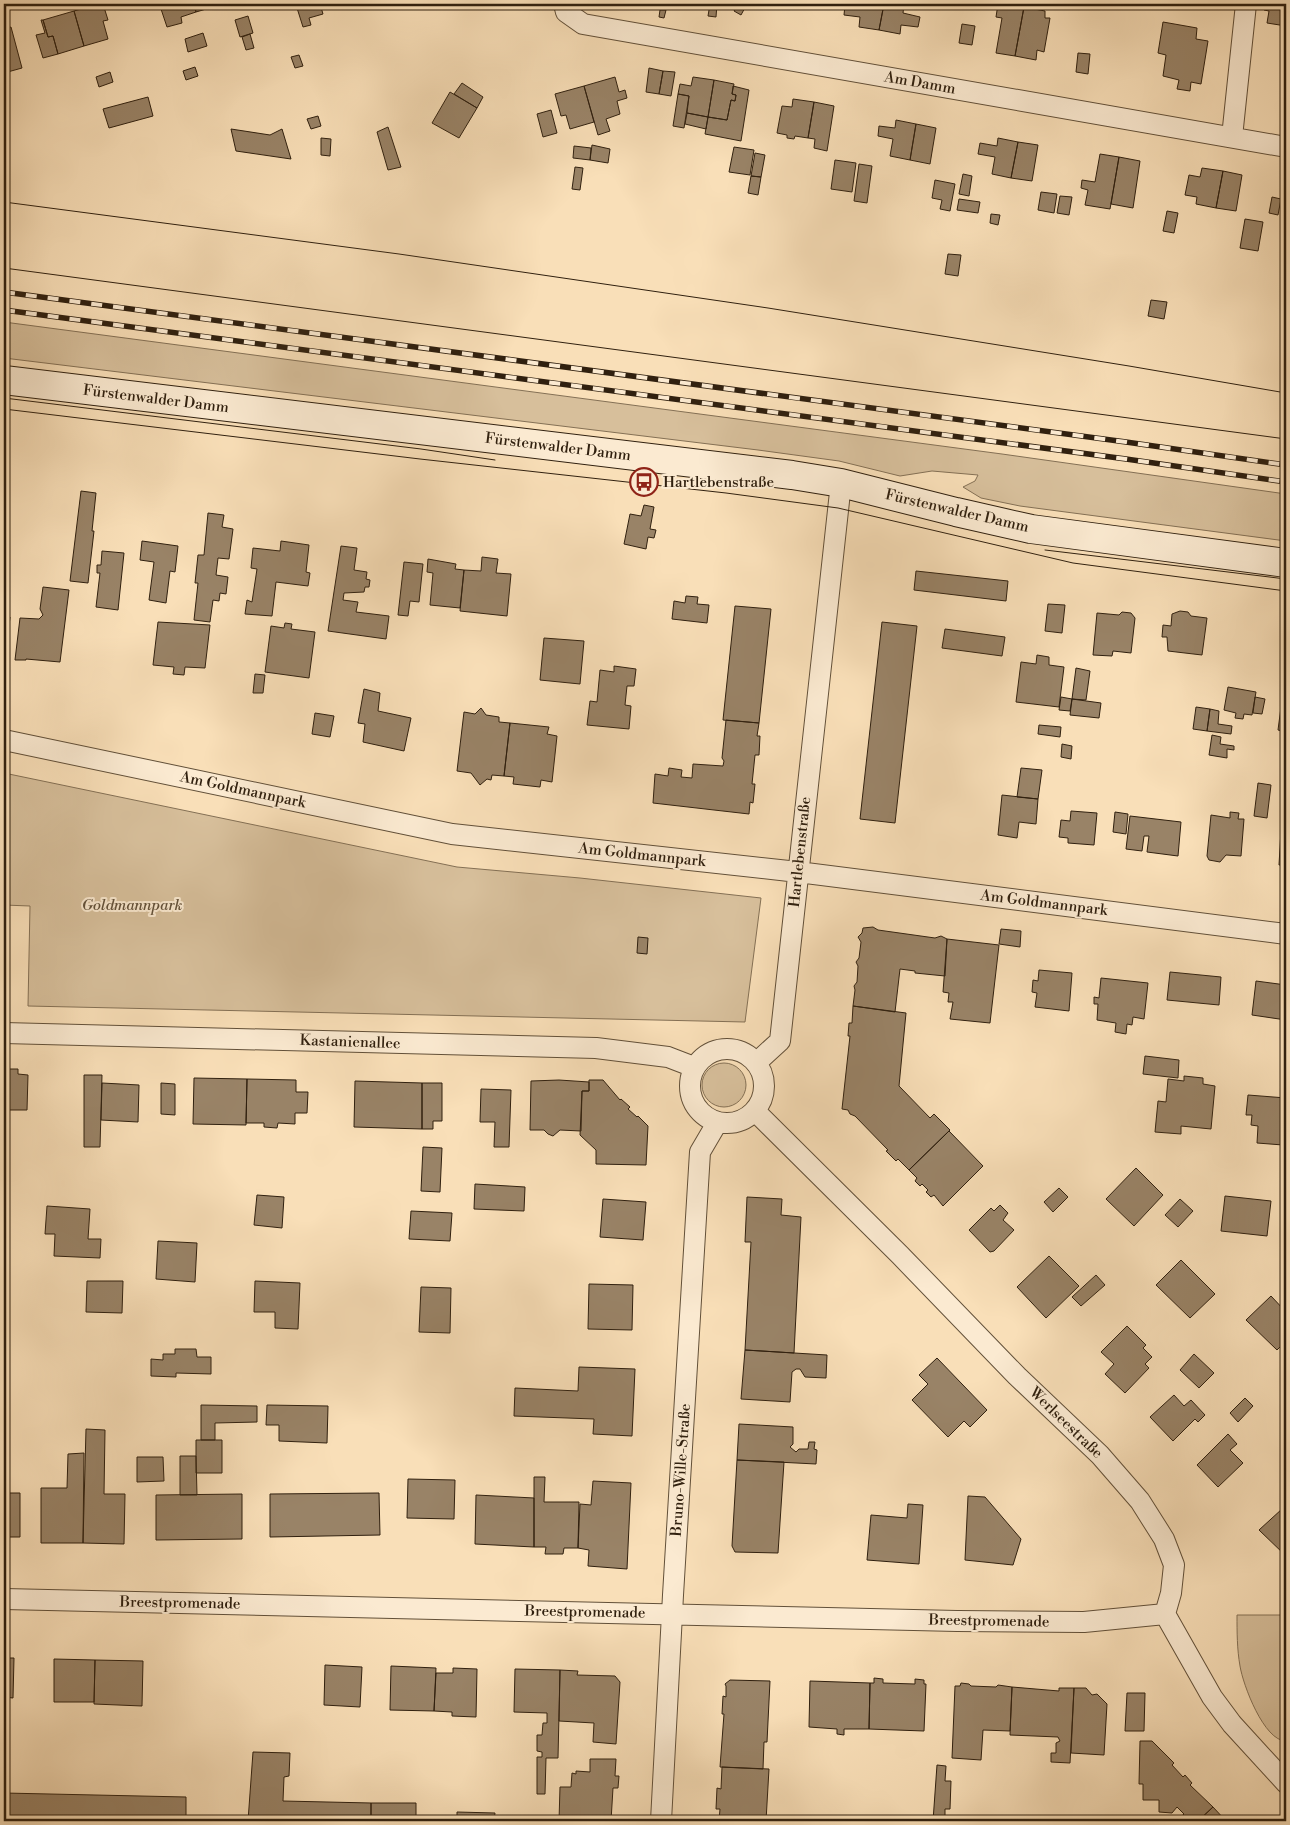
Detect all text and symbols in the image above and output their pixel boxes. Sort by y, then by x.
street label: Am Damm [882,67,957,99]
street label: Fürstenwalder Damm [82,381,230,417]
street label: Fürstenwalder Damm [484,429,632,465]
bus stop icon: Hartlebenstraße [629,467,659,497]
place label: Hartlebenstraße [663,473,774,492]
street label: Fürstenwalder Damm [883,485,1031,537]
street label: Am Goldmannpark [177,767,309,813]
street label: Hartlebenstraße [785,796,815,908]
street label: Am Goldmannpark [576,839,708,871]
street label: Am Goldmannpark [978,886,1110,920]
park label: Goldmannpark [82,896,182,915]
street label: Kastanienallee [299,1031,401,1053]
street label: Werlseestraße [1025,1383,1107,1463]
street label: Bruno-Wille-Straße [667,1403,695,1538]
street label: Breestpromenade [118,1592,241,1614]
street label: Breestpromenade [523,1601,646,1623]
street label: Breestpromenade [927,1610,1050,1632]

